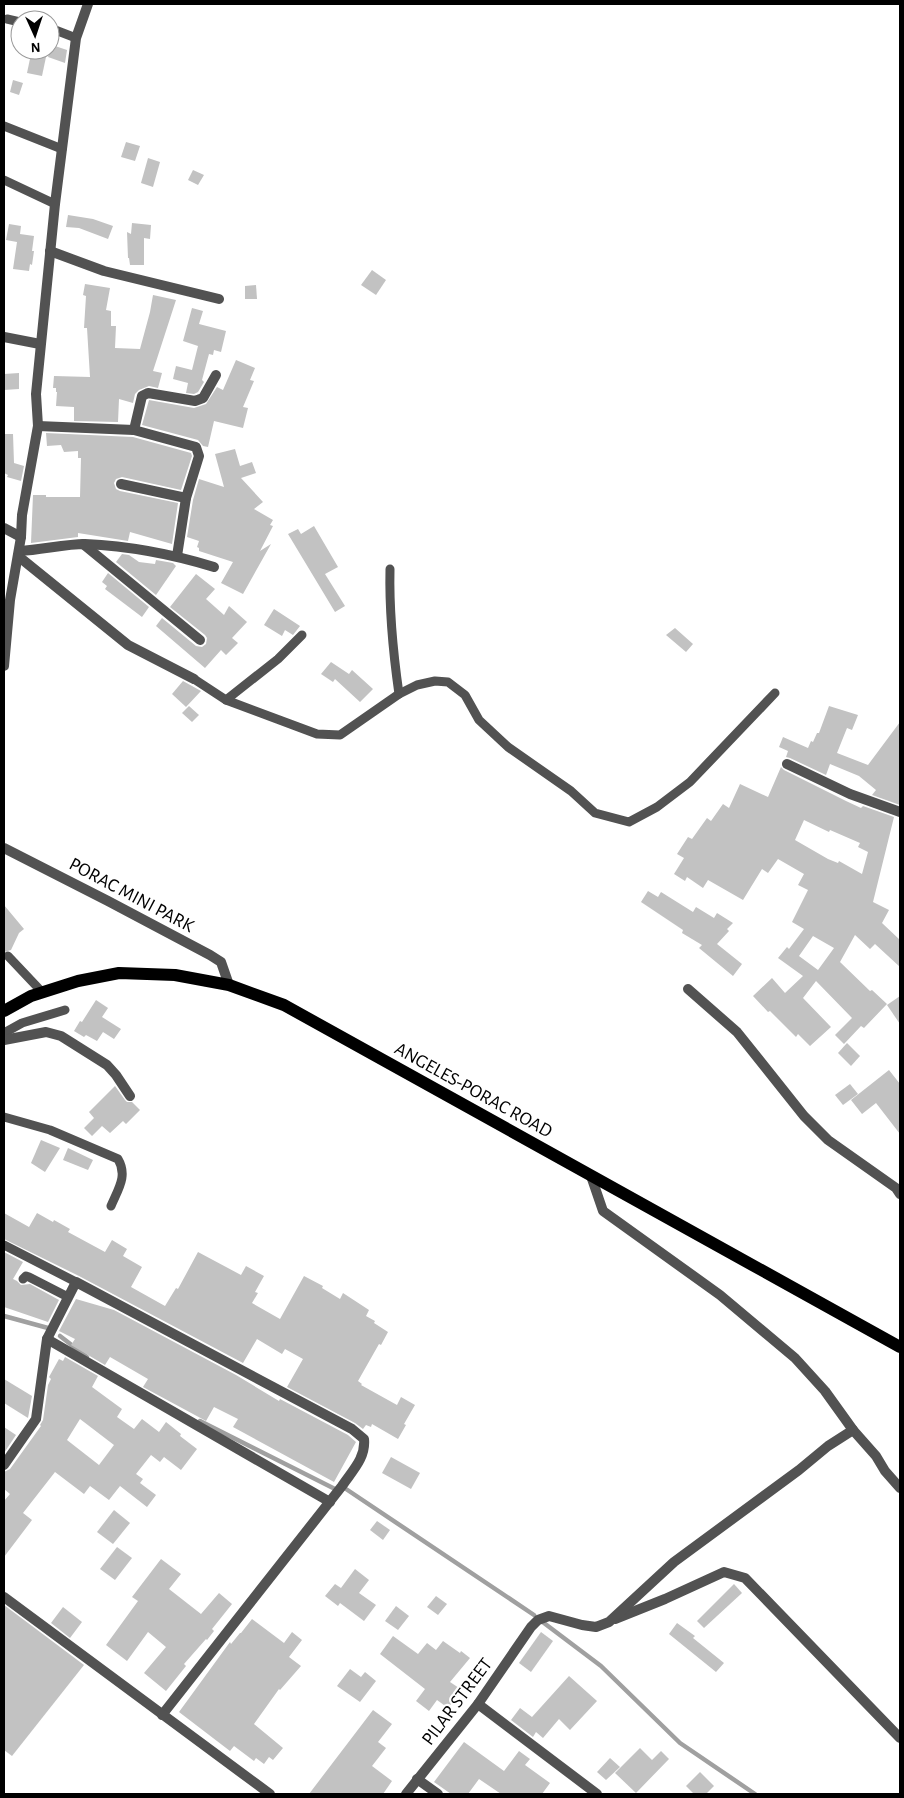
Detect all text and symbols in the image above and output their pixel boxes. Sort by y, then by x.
north arrow [10,10,60,60]
text: N [30,40,41,54]
street label: PORAC MINI PARK [66,854,197,936]
street label: ANGELES-PORAC ROAD [391,1039,555,1142]
street label: PILAR STREET [418,1655,496,1749]

